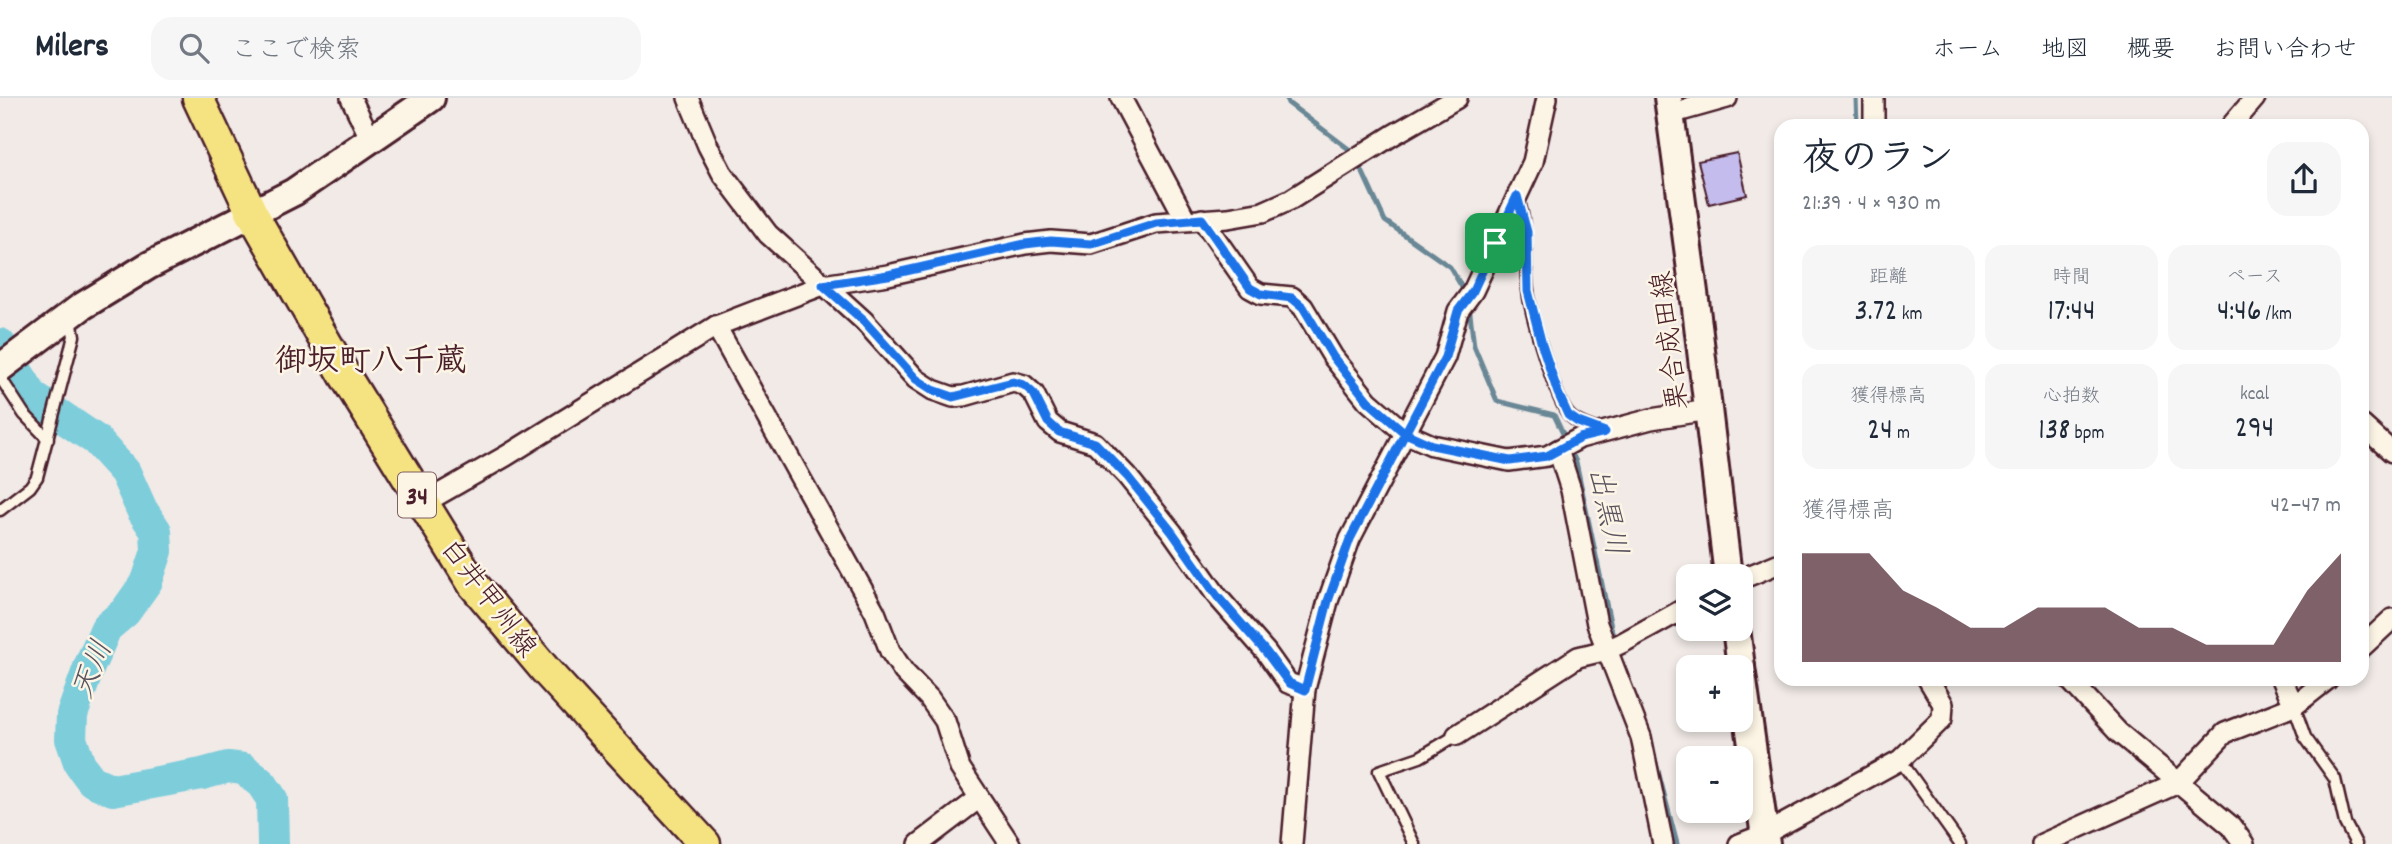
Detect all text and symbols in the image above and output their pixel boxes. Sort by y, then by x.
search box [151,17,641,80]
text: Milers [35,25,109,72]
icon: search [175,29,213,67]
text: ここで検索 [231,33,361,70]
text: ホーム [1932,34,2003,68]
text: 地図 [2041,34,2089,68]
text: 概要 [2127,34,2175,68]
text: お問い合わせ [2213,34,2357,68]
text: 夜のラン [1802,134,1954,189]
button: share [2267,142,2341,216]
text: 21:39 · 4 × 930 m [1802,188,1941,221]
pin [1465,213,1525,273]
icon: arrive [1476,224,1514,262]
text: 距離 [1869,265,1908,292]
text: 時間 [2052,265,2091,292]
text: ペース [2227,265,2282,292]
street label: 栗合成田線 [1645,268,1701,412]
text: 3.72 [1854,292,1897,335]
text: 17:44 [2048,292,2095,335]
text: 4:46 [2217,292,2261,335]
text: km [1897,302,1923,329]
text: /km [2261,302,2292,329]
district label: 御坂町八千蔵 [275,341,467,387]
text: kcal [2240,382,2269,409]
text: 獲得標高 [1850,384,1927,411]
text: 心拍数 [2043,384,2100,411]
text: 294 [2235,409,2274,452]
text: 24 [1867,411,1893,454]
text: 138 [2038,411,2070,454]
text: m [1893,421,1910,448]
text: bpm [2070,421,2105,448]
water label: 出黒川 [1574,463,1635,560]
road number: 34 [398,472,436,518]
text: 42–47 m [2271,490,2341,523]
text: 獲得標高 [1802,496,1894,529]
street label: 白井甲州線 [428,532,544,668]
map controls [1676,564,1753,823]
button: layers [1676,564,1753,641]
water label: 天川 [64,635,126,707]
button: + [1676,655,1753,732]
button: − [1676,746,1753,823]

